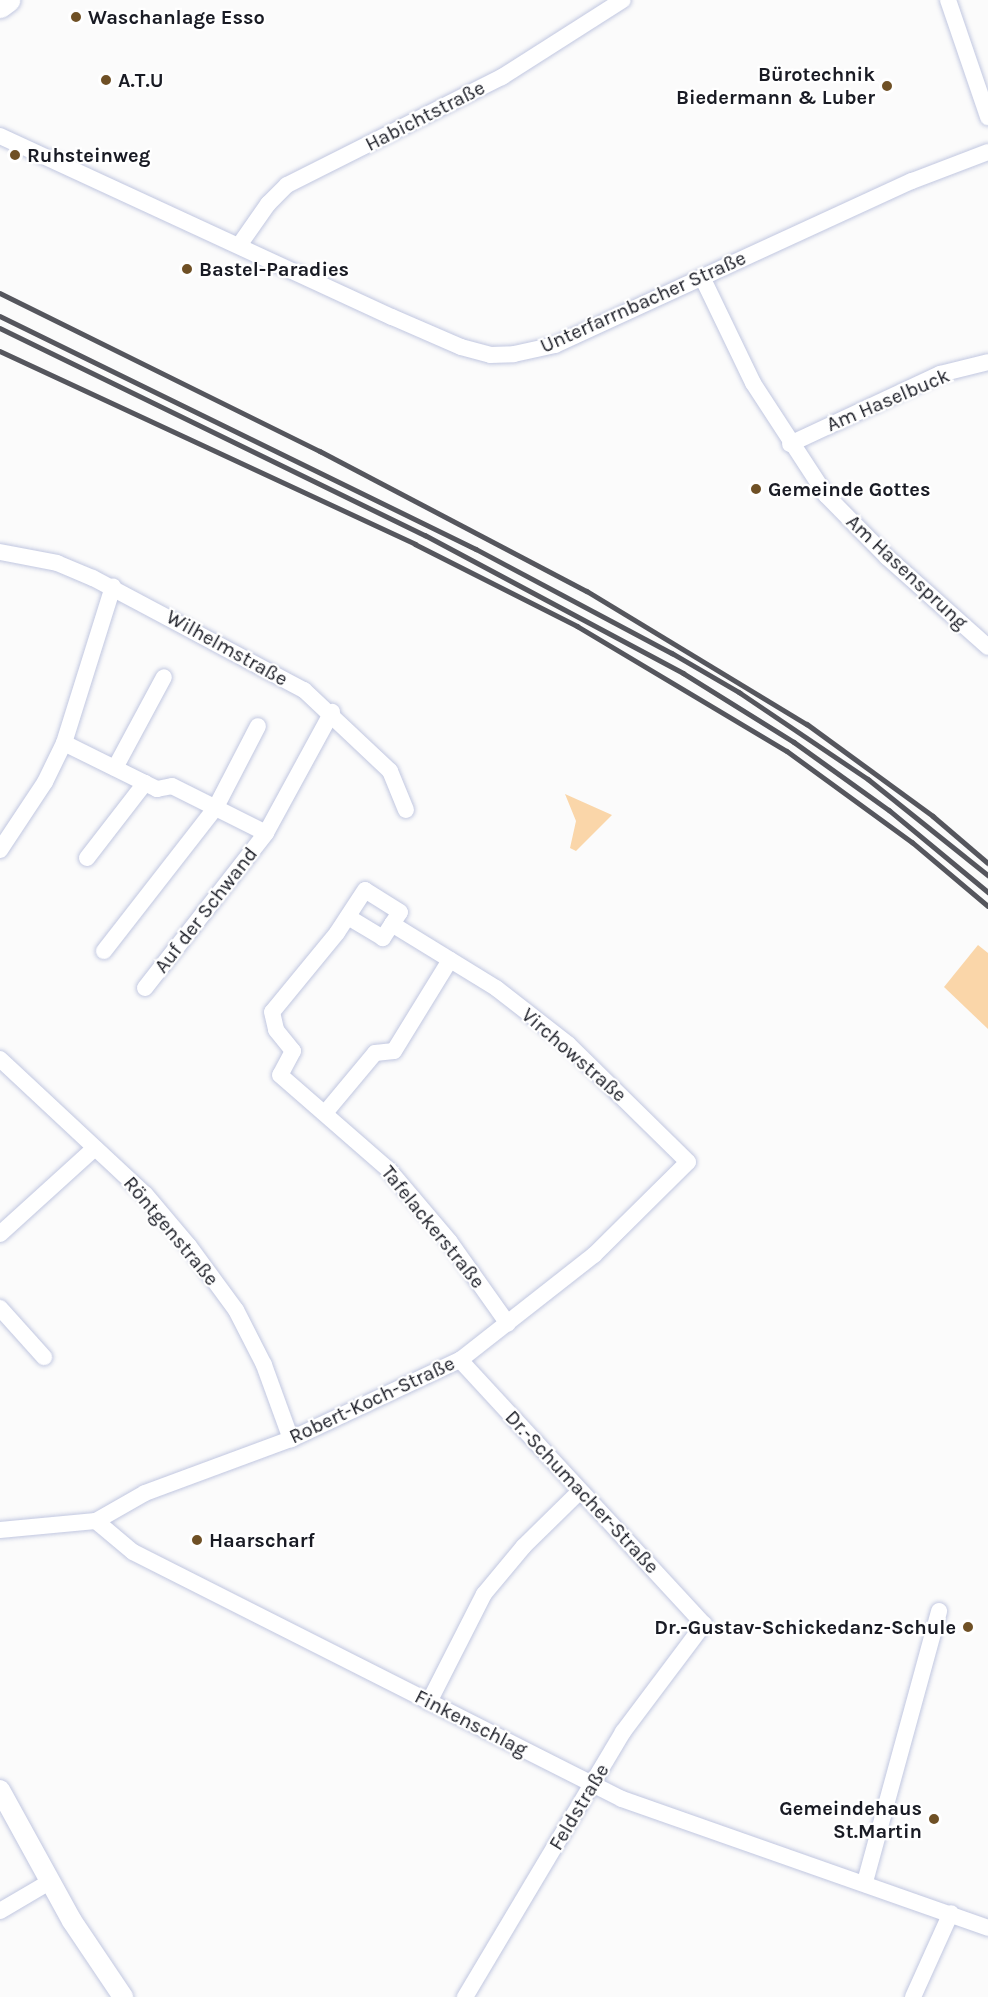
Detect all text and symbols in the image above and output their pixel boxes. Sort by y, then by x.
place label: Waschanlage Esso [88,5,265,29]
marker: Waschanlage Esso [69,10,83,24]
place label: Bürotechnik Biedermann & Luber [676,62,875,109]
place label: A.T.U [118,68,164,92]
marker: A.T.U [99,73,113,87]
street label: Habichtstraße [361,76,489,156]
marker: Bürotechnik Biedermann & Luber [880,79,894,93]
place label: Ruhsteinweg [27,143,150,167]
marker: Ruhsteinweg [8,148,22,162]
street label: Unterfarrnbacher Straße [537,246,749,358]
place label: Bastel-Paradies [199,257,349,281]
marker: Bastel-Paradies [180,262,194,276]
street label: Am Haselbuck [823,363,953,437]
place label: Gemeinde Gottes [768,477,930,501]
marker: Gemeinde Gottes [749,482,763,496]
street label: Am Hasensprung [841,510,973,634]
street label: Wilhelmstraße [162,605,292,691]
street label: Auf der Schwand [149,842,263,978]
street label: Virchowstraße [517,1003,631,1107]
street label: Tafelackerstraße [376,1161,490,1293]
street label: Röntgenstraße [118,1171,224,1291]
street label: Robert-Koch-Straße [285,1351,459,1449]
street label: Dr.-Schumacher-Straße [500,1405,664,1579]
place label: Haarscharf [209,1528,315,1552]
marker: Haarscharf [190,1533,204,1547]
place label: Dr.-Gustav-Schickedanz-Schule [654,1615,956,1639]
marker: Dr.-Gustav-Schickedanz-Schule [961,1620,975,1634]
street label: Finkenschlag [411,1684,531,1762]
street label: Feldstraße [544,1759,614,1855]
place label: Gemeindehaus St.Martin [779,1796,922,1843]
marker: Gemeindehaus St.Martin [927,1812,941,1826]

